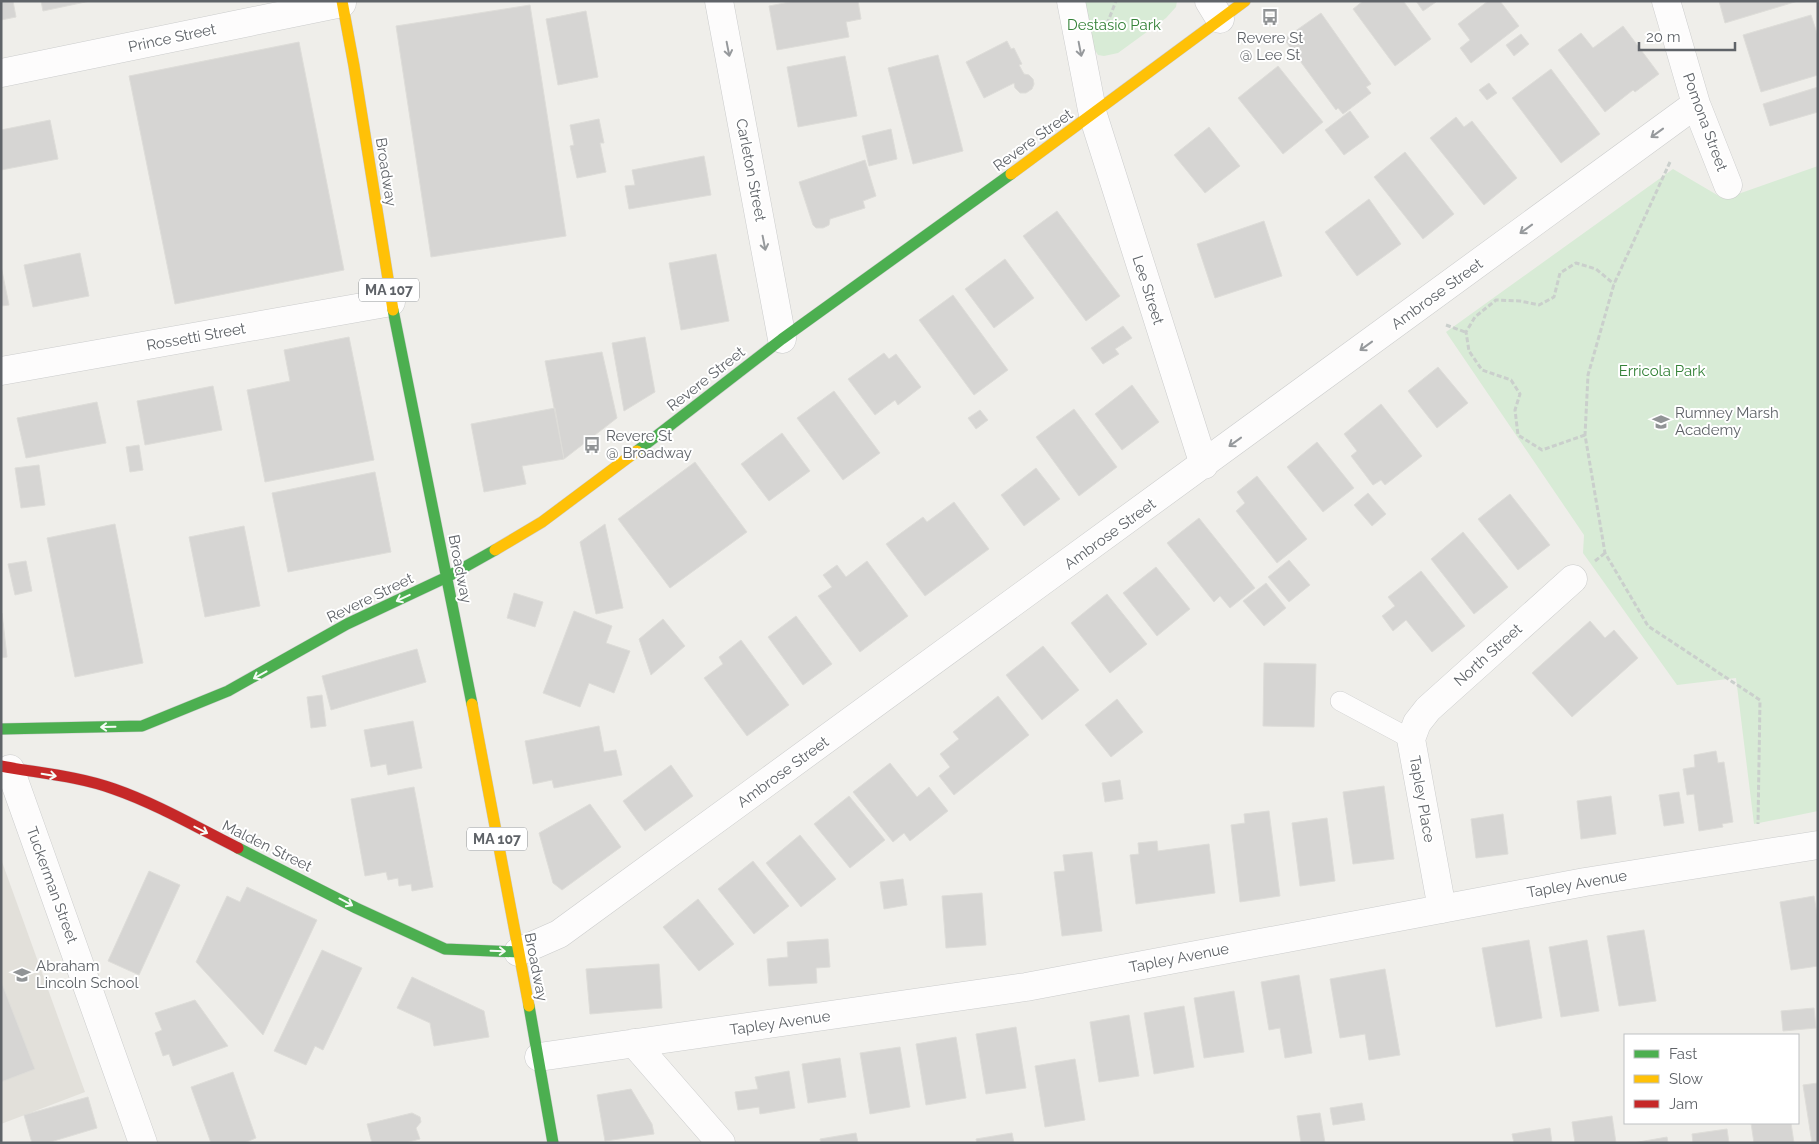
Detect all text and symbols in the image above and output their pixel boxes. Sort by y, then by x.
bus stop icon: Revere St @ Lee St [1260,7,1280,27]
park label: Destasio Park [1067,16,1161,34]
street label: Prince Street [127,20,217,56]
scale bar [1639,20,1735,52]
text: 20 m [1646,28,1681,46]
place label: Revere St @ Lee St [1237,29,1303,64]
one-way arrow [724,41,734,57]
one-way arrow [1076,41,1086,57]
street label: Pomona Street [1679,70,1731,174]
street label: Revere Street [990,105,1076,175]
street label: Carleton Street [732,117,770,223]
one-way arrow [1650,128,1664,138]
street label: Broadway [372,136,400,208]
one-way arrow [1519,224,1533,234]
one-way arrow [760,235,770,251]
street label: Lee Street [1128,253,1168,327]
street label: Ambrose Street [1388,255,1486,333]
road number: MA 107 [359,278,419,302]
street label: Rossetti Street [145,319,247,355]
one-way arrow [1359,341,1373,351]
street label: Revere Street [663,343,749,415]
park label: Erricola Park [1619,362,1705,380]
place label: Rumney Marsh Academy [1675,404,1779,439]
school or university icon: Rumney Marsh Academy [1651,412,1671,432]
place label: Revere St @ Broadway [606,427,692,462]
bus stop icon: Revere St @ Broadway [582,435,602,455]
one-way arrow [1228,437,1242,447]
street label: Ambrose Street [1061,495,1159,573]
street label: Broadway [445,533,475,605]
street label: Revere Street [324,569,416,627]
one-way arrow [396,594,411,603]
street label: North Street [1450,620,1526,690]
one-way arrow [253,670,267,680]
one-way arrow [100,722,116,731]
street label: Ambrose Street [734,733,832,811]
street label: Tapley Place [1406,754,1439,844]
one-way arrow [41,770,57,780]
street label: Malden Street [219,817,315,875]
street label: Tuckerman Street [23,824,81,946]
one-way arrow [193,826,208,835]
road number: MA 107 [467,828,527,851]
street label: Tapley Avenue [1526,866,1629,902]
one-way arrow [339,897,354,907]
street label: Broadway [521,931,551,1003]
street label: Tapley Avenue [1128,939,1231,977]
one-way arrow [490,947,506,956]
place label: Abraham Lincoln School [36,957,139,992]
school or university icon: Abraham Lincoln School [12,965,32,985]
street label: Tapley Avenue [729,1007,832,1039]
legend [1624,1034,1799,1124]
text: Fast [1669,1045,1697,1063]
text: Slow [1669,1070,1703,1088]
text: Jam [1669,1095,1698,1113]

